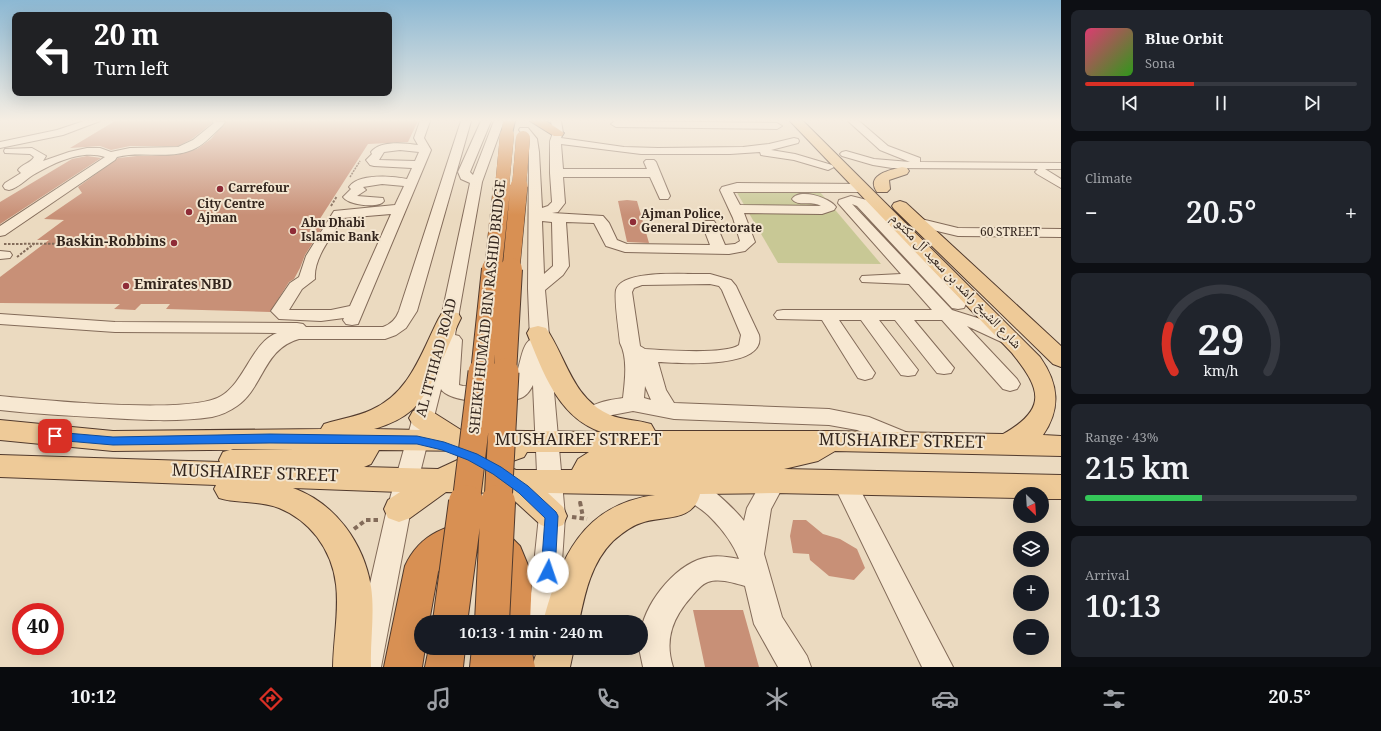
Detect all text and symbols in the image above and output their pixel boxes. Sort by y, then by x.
text: 20 m [94,15,159,63]
icon: left [28,28,80,80]
text: Blue Orbit [1145,28,1223,54]
text: Sona [1145,54,1175,76]
text: Turn left [94,56,169,86]
icon: previous [1119,92,1141,114]
icon: pause [1210,92,1232,114]
icon: next [1301,92,1323,114]
text: Climate [1085,169,1132,191]
street label: SHEIKH HUMAID BIN RASHID BRIDGE [464,178,514,435]
place label: Carrefour [228,179,290,200]
marker: Carrefour [215,184,225,194]
text: 20.5° [1186,191,1256,242]
place label: City Centre Ajman [197,195,265,230]
text: − [1085,197,1098,235]
text: + [1345,197,1357,235]
place label: Ajman Police, General Directorate [641,205,762,240]
marker: City Centre Ajman [184,207,194,217]
street label: شارع الشيخ راشد بن سعيد آل مكتوم [883,208,1027,356]
place label: Abu Dhabi Islamic Bank [301,214,380,249]
marker: Ajman Police, General Directorate [628,217,638,227]
street label: 60 STREET [980,223,1041,244]
marker: Abu Dhabi Islamic Bank [288,226,298,236]
place label: Baskin-Robbins [56,231,166,255]
marker: Baskin-Robbins [169,238,179,248]
place label: Emirates NBD [134,274,232,298]
marker: Emirates NBD [121,281,131,291]
street label: AL ITTIHAD ROAD [411,296,465,420]
text: 29 [1198,310,1244,380]
text: km/h [1203,360,1239,384]
pin [38,419,72,453]
icon: arrive [44,425,66,447]
street label: MUSHAIREF STREET [495,427,662,456]
street label: MUSHAIREF STREET [818,427,986,459]
text: Range · 43% [1085,428,1158,450]
text: 215 km [1085,447,1190,498]
street label: MUSHAIREF STREET [171,458,339,492]
north arrow [1013,487,1049,523]
map controls [1013,487,1049,655]
button: layers [1013,531,1049,567]
position arrow [527,551,569,593]
text: Arrival [1085,566,1129,588]
button: + [1013,575,1049,611]
text: 10:13 [1085,585,1161,636]
speed limit sign: 40 [12,603,64,655]
button: − [1013,619,1049,655]
text: 10:13 · 1 min · 240 m [459,622,603,648]
text: 10:12 [70,684,116,714]
text: 20.5° [1268,684,1311,714]
icon: directions [257,685,285,713]
icon: music [425,685,453,713]
icon: phone [594,685,622,713]
icon: climate [763,685,791,713]
icon: car [931,685,959,713]
icon: filters [1100,685,1128,713]

